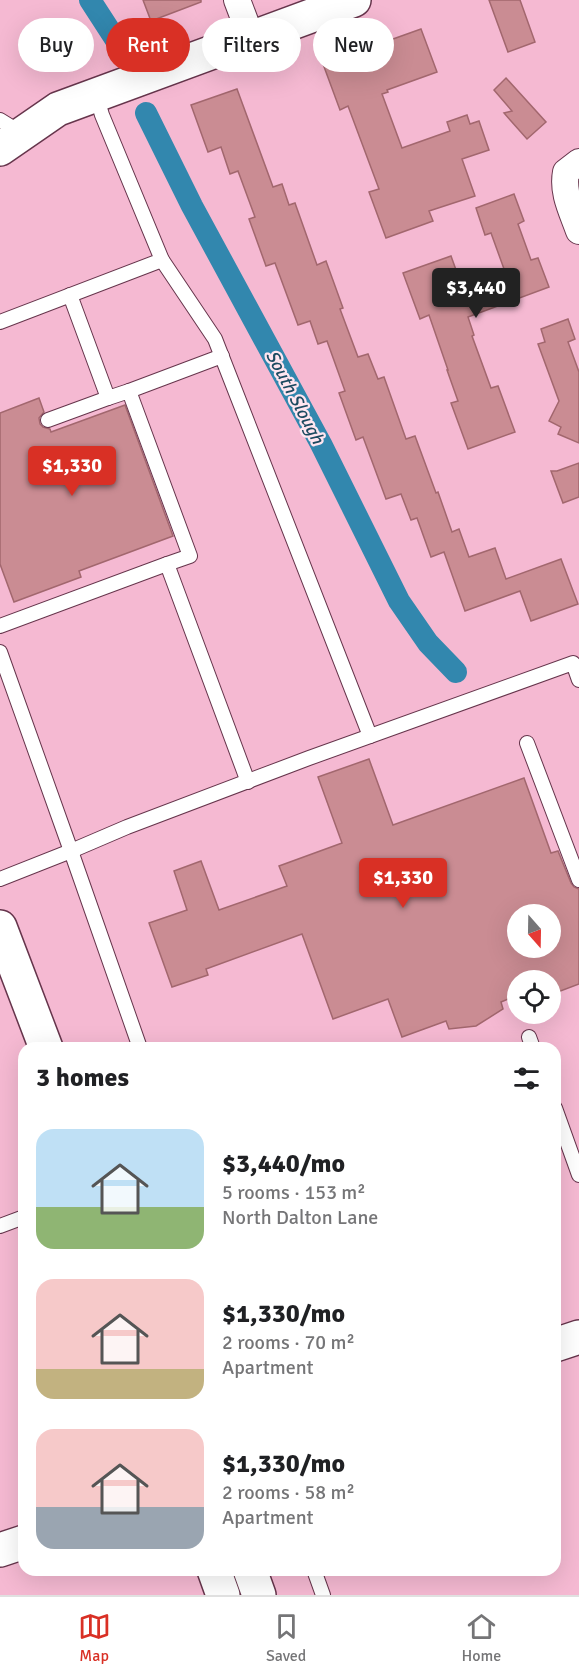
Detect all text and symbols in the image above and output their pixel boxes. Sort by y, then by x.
chip: Buy [18,18,94,72]
chip: Rent [106,18,190,72]
chip: Filters [202,18,301,72]
chip: New [313,18,394,72]
pin: $3,440 [427,268,525,319]
text: $3,440 [446,275,506,300]
water label: South Slough [261,346,329,449]
pin: $1,330 [23,446,121,497]
text: $1,330 [42,453,102,478]
pin: $1,330 [354,858,452,909]
text: $1,330 [373,865,433,890]
north arrow [507,904,561,958]
map controls [507,904,561,1024]
button: locate [507,970,561,1024]
text: 3 homes [36,1062,129,1094]
icon: filters [510,1062,543,1095]
text: $3,440/mo [222,1148,345,1180]
icon: home [84,1153,156,1225]
text: 5 rooms · 153 m² [222,1180,366,1205]
text: North Dalton Lane [222,1205,378,1230]
text: $1,330/mo [222,1298,345,1330]
icon: home [84,1303,156,1375]
text: 2 rooms · 70 m² [222,1330,355,1355]
text: Apartment [222,1355,314,1380]
text: $1,330/mo [222,1448,345,1480]
icon: home [84,1453,156,1525]
text: 2 rooms · 58 m² [222,1480,355,1505]
text: Apartment [222,1505,314,1530]
tab: Map [78,1610,111,1666]
tab: Saved [266,1610,306,1666]
tab: Home [461,1610,501,1666]

